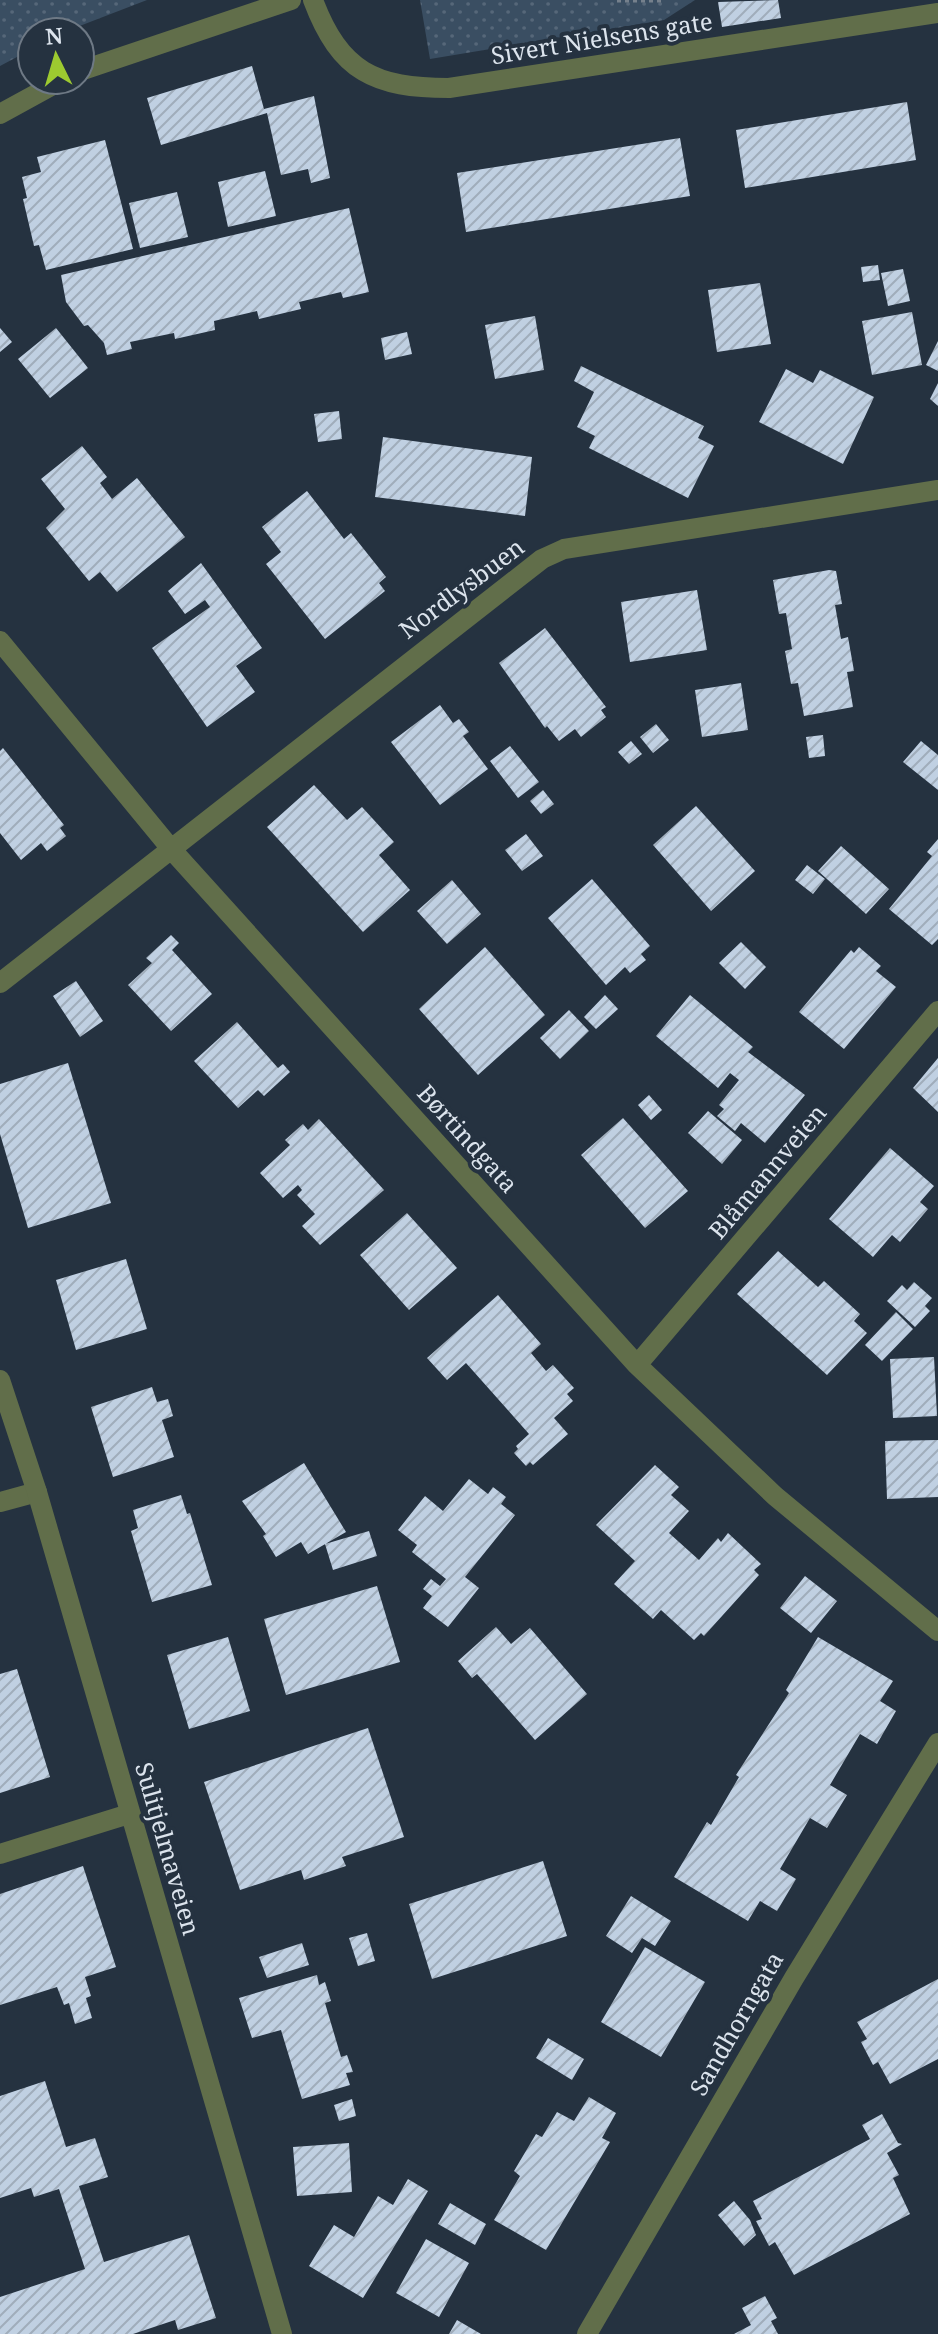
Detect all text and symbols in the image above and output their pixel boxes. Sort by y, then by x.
street label: Sivert Nielsens gate [489,4,715,71]
north arrow [16,16,96,96]
text: N [44,19,64,51]
street label: Nordlysbuen [392,530,530,646]
street label: Børtindgata [410,1077,526,1199]
street label: Blåmannveien [701,1097,833,1245]
street label: Sulitjelmaveien [128,1758,209,1939]
street label: Sandhorngata [681,1945,790,2101]

